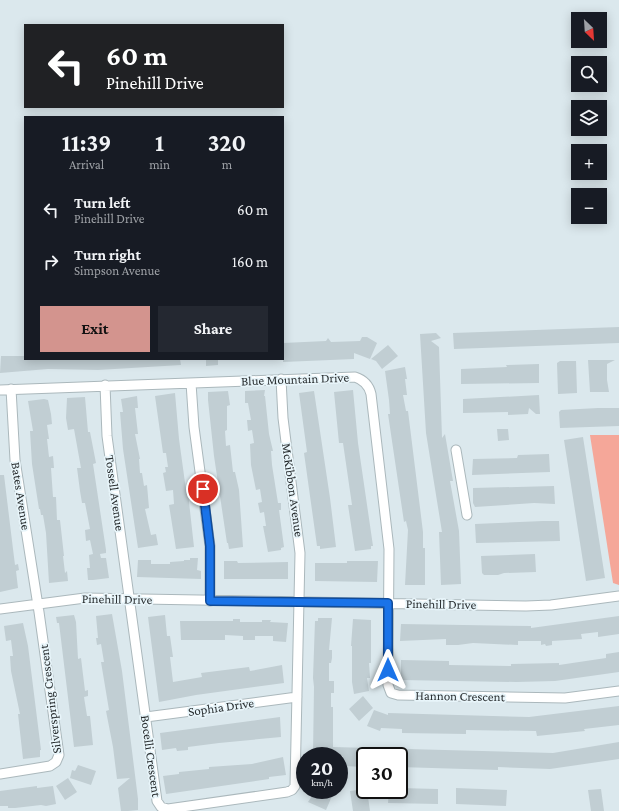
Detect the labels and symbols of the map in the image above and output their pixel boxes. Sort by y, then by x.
north arrow [571,12,607,48]
street label: Blue Mountain Drive [241,370,350,388]
street label: McKibbon Avenue [279,442,307,538]
street label: Tossell Avenue [102,454,128,532]
street label: Bates Avenue [8,461,34,531]
pin [186,472,220,506]
street label: Pinehill Drive [82,591,153,607]
street label: Pinehill Drive [406,596,477,612]
street label: Silverspring Crescent [36,643,64,754]
position arrow [367,649,409,691]
street label: Hannon Crescent [415,688,506,704]
street label: Sophia Drive [187,695,255,719]
street label: Bocelli Crescent [138,714,164,799]
speed limit sign: 30 [356,747,408,799]

